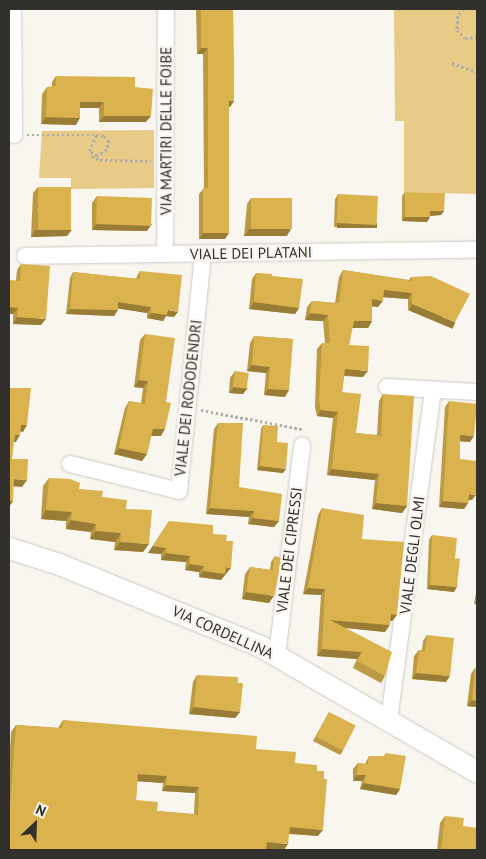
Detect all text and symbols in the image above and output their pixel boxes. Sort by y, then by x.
street label: VIA MARTIRI DELLE FOIBE [157,47,175,215]
street label: VIALE DEI PLATANI [190,243,312,263]
street label: VIALE DEI RODODENDRI [171,319,205,477]
street label: VIALE DEI CIPRESSI [272,486,306,614]
street label: VIALE DEGLI OLMI [396,495,428,615]
street label: VIA CORDELLINA [169,601,277,663]
north arrow [10,799,60,849]
text: N [33,800,49,820]

